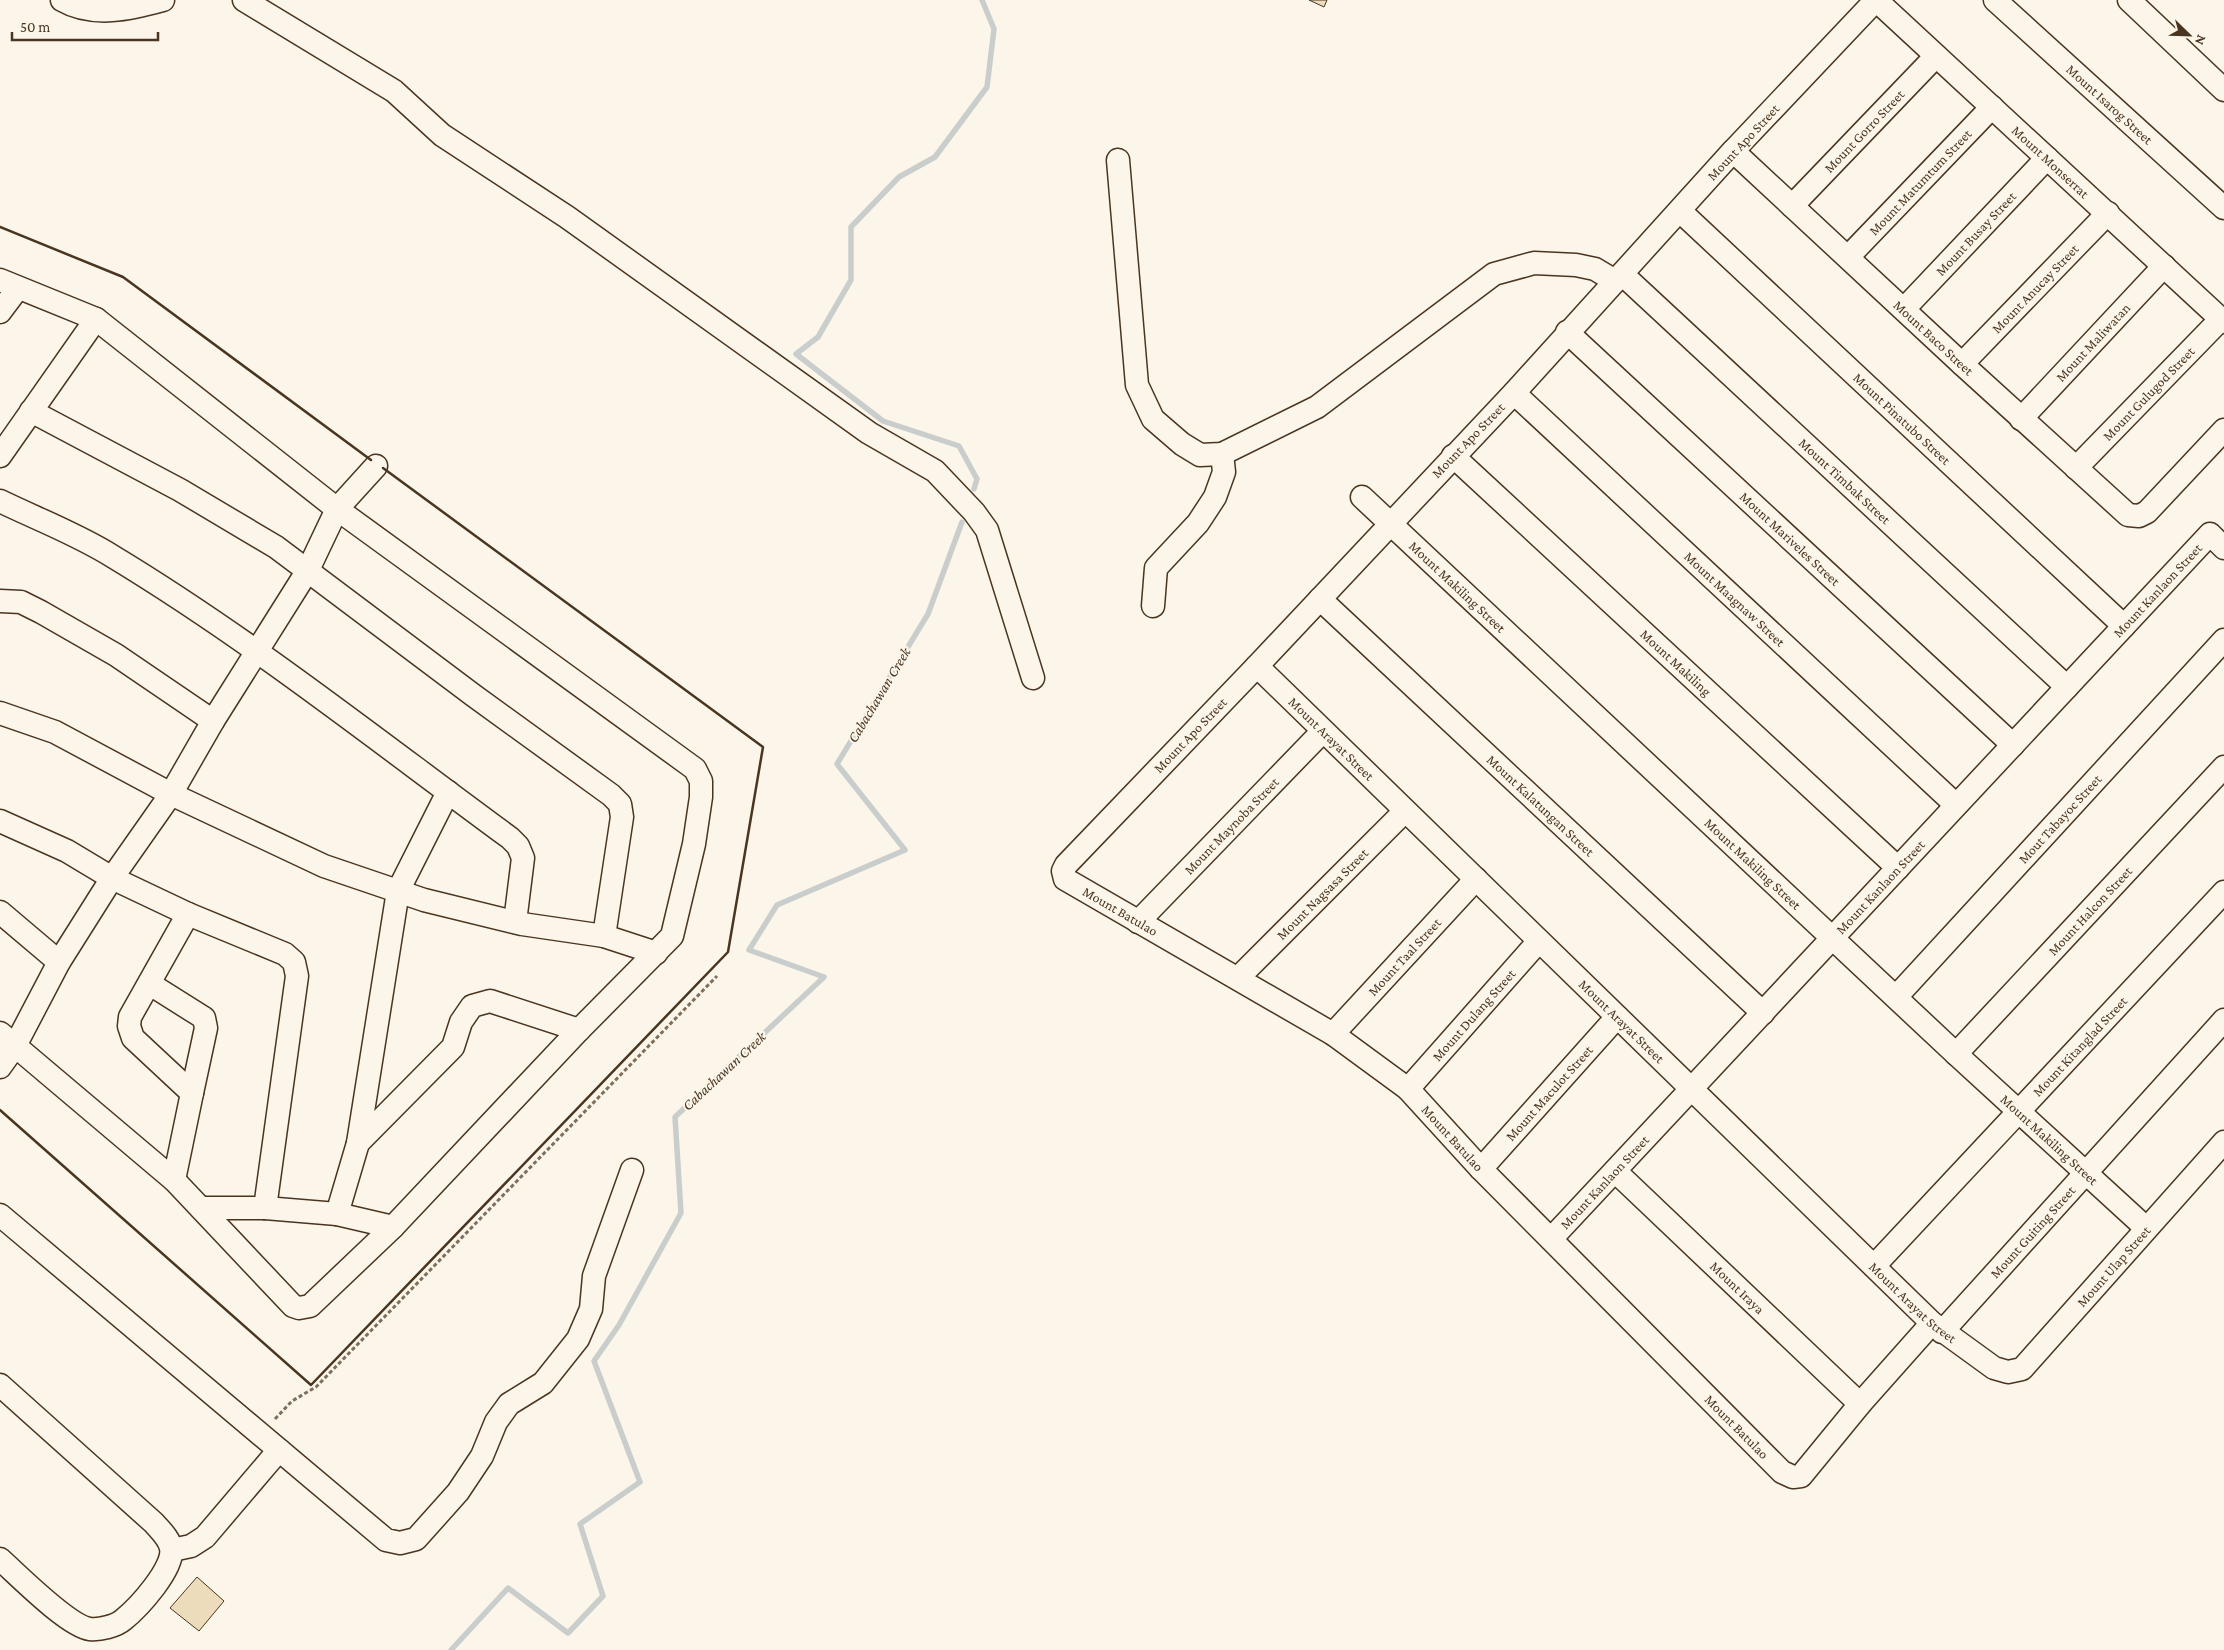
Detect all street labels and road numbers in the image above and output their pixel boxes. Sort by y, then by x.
street label: Mount Isarog Street [2063,61,2156,148]
street label: Mount Gorro Street [1821,86,1908,176]
street label: Mount Apo Street [1704,100,1783,183]
street label: Mount Monserrat [2009,122,2093,202]
street label: Mount Matumtum Street [1865,125,1975,238]
street label: Mount Busay Street [1932,188,2019,279]
street label: Mount Anucay Street [1988,240,2082,336]
street label: Mount Baco Street [1890,297,1977,379]
street label: Mount Maliwatan [2052,299,2134,385]
street label: Mount Gulugod Street [2099,343,2198,444]
street label: Mount Pinatubo Street [1850,369,1954,468]
street label: Mount Apo Street [1428,399,1508,481]
street label: Mount Timbak Street [1796,434,1894,527]
street label: Mount Mariveles Street [1737,488,1844,589]
street label: Mount Makiling Street [1406,538,1509,636]
street label: Mount Kanlaon Street [2110,540,2205,641]
street label: Mount Maagnaw Street [1681,548,1789,650]
street label: Mount Makiling [1637,626,1715,699]
street label: Mount Arayat Street [1286,693,1378,784]
street label: Mount Apo Street [1150,694,1230,776]
street label: Mount Kalatungan Street [1484,751,1598,859]
street label: Mout Tabayoc Street [2015,771,2105,867]
street label: Mount Maynoba Street [1181,774,1282,878]
street label: Mount Makiling Street [1701,815,1805,913]
street label: Mount Kanlaon Street [1832,836,1928,937]
street label: Mount Nagsasa Street [1273,845,1371,943]
street label: Mount Halcon Street [2044,863,2135,959]
street label: Mount Batulao [1080,883,1161,939]
street label: Mount Taal Street [1364,914,1444,999]
street label: Mount Dulang Street [1429,965,1519,1064]
street label: Mount Arayat Street [1576,976,1668,1066]
street label: Mount Kitanglad Street [2029,993,2130,1099]
street label: Mount Maculot Street [1502,1042,1596,1144]
street label: Mount Makiling Street [1997,1091,2102,1188]
street label: Mount Batulao [1418,1102,1487,1175]
street label: Mount Kanlaon Street [1556,1131,1652,1232]
street label: Mount Guiting Street [1987,1182,2079,1281]
street label: Mount Ulap Street [2073,1222,2154,1310]
street label: Mount Iraya [1707,1258,1768,1317]
street label: Mount Arayat Street [1866,1258,1960,1346]
street label: Mount Batulao [1702,1391,1772,1462]

